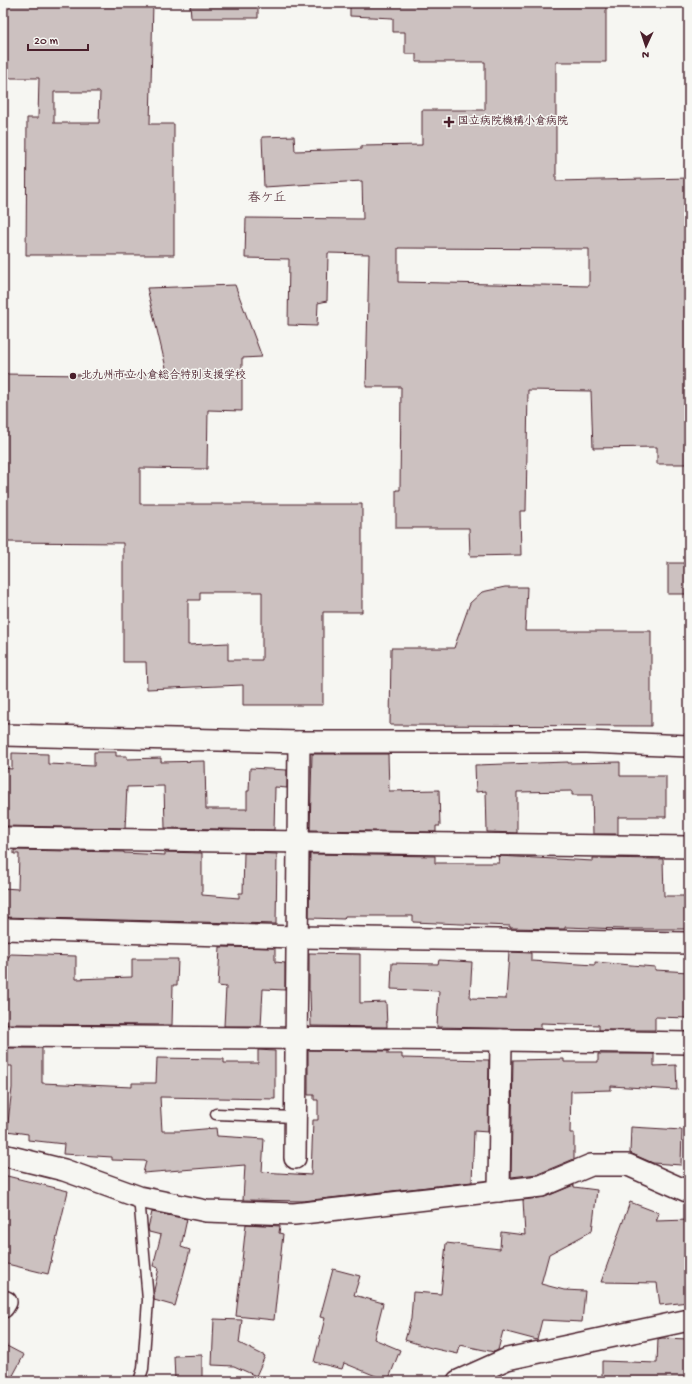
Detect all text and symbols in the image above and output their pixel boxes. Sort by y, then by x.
scale bar [28,26,88,52]
north arrow [626,26,666,66]
text: 20 m [34,35,59,49]
text: N [642,48,649,60]
place label: 国立病院機構小倉病院 [458,115,568,128]
marker: 国立病院機構小倉病院 [443,116,455,128]
district label: 春ケ丘 [247,191,287,206]
place label: 北九州市立小倉総合特別支援学校 [81,369,246,382]
marker: 北九州市立小倉総合特別支援学校 [68,371,78,381]

